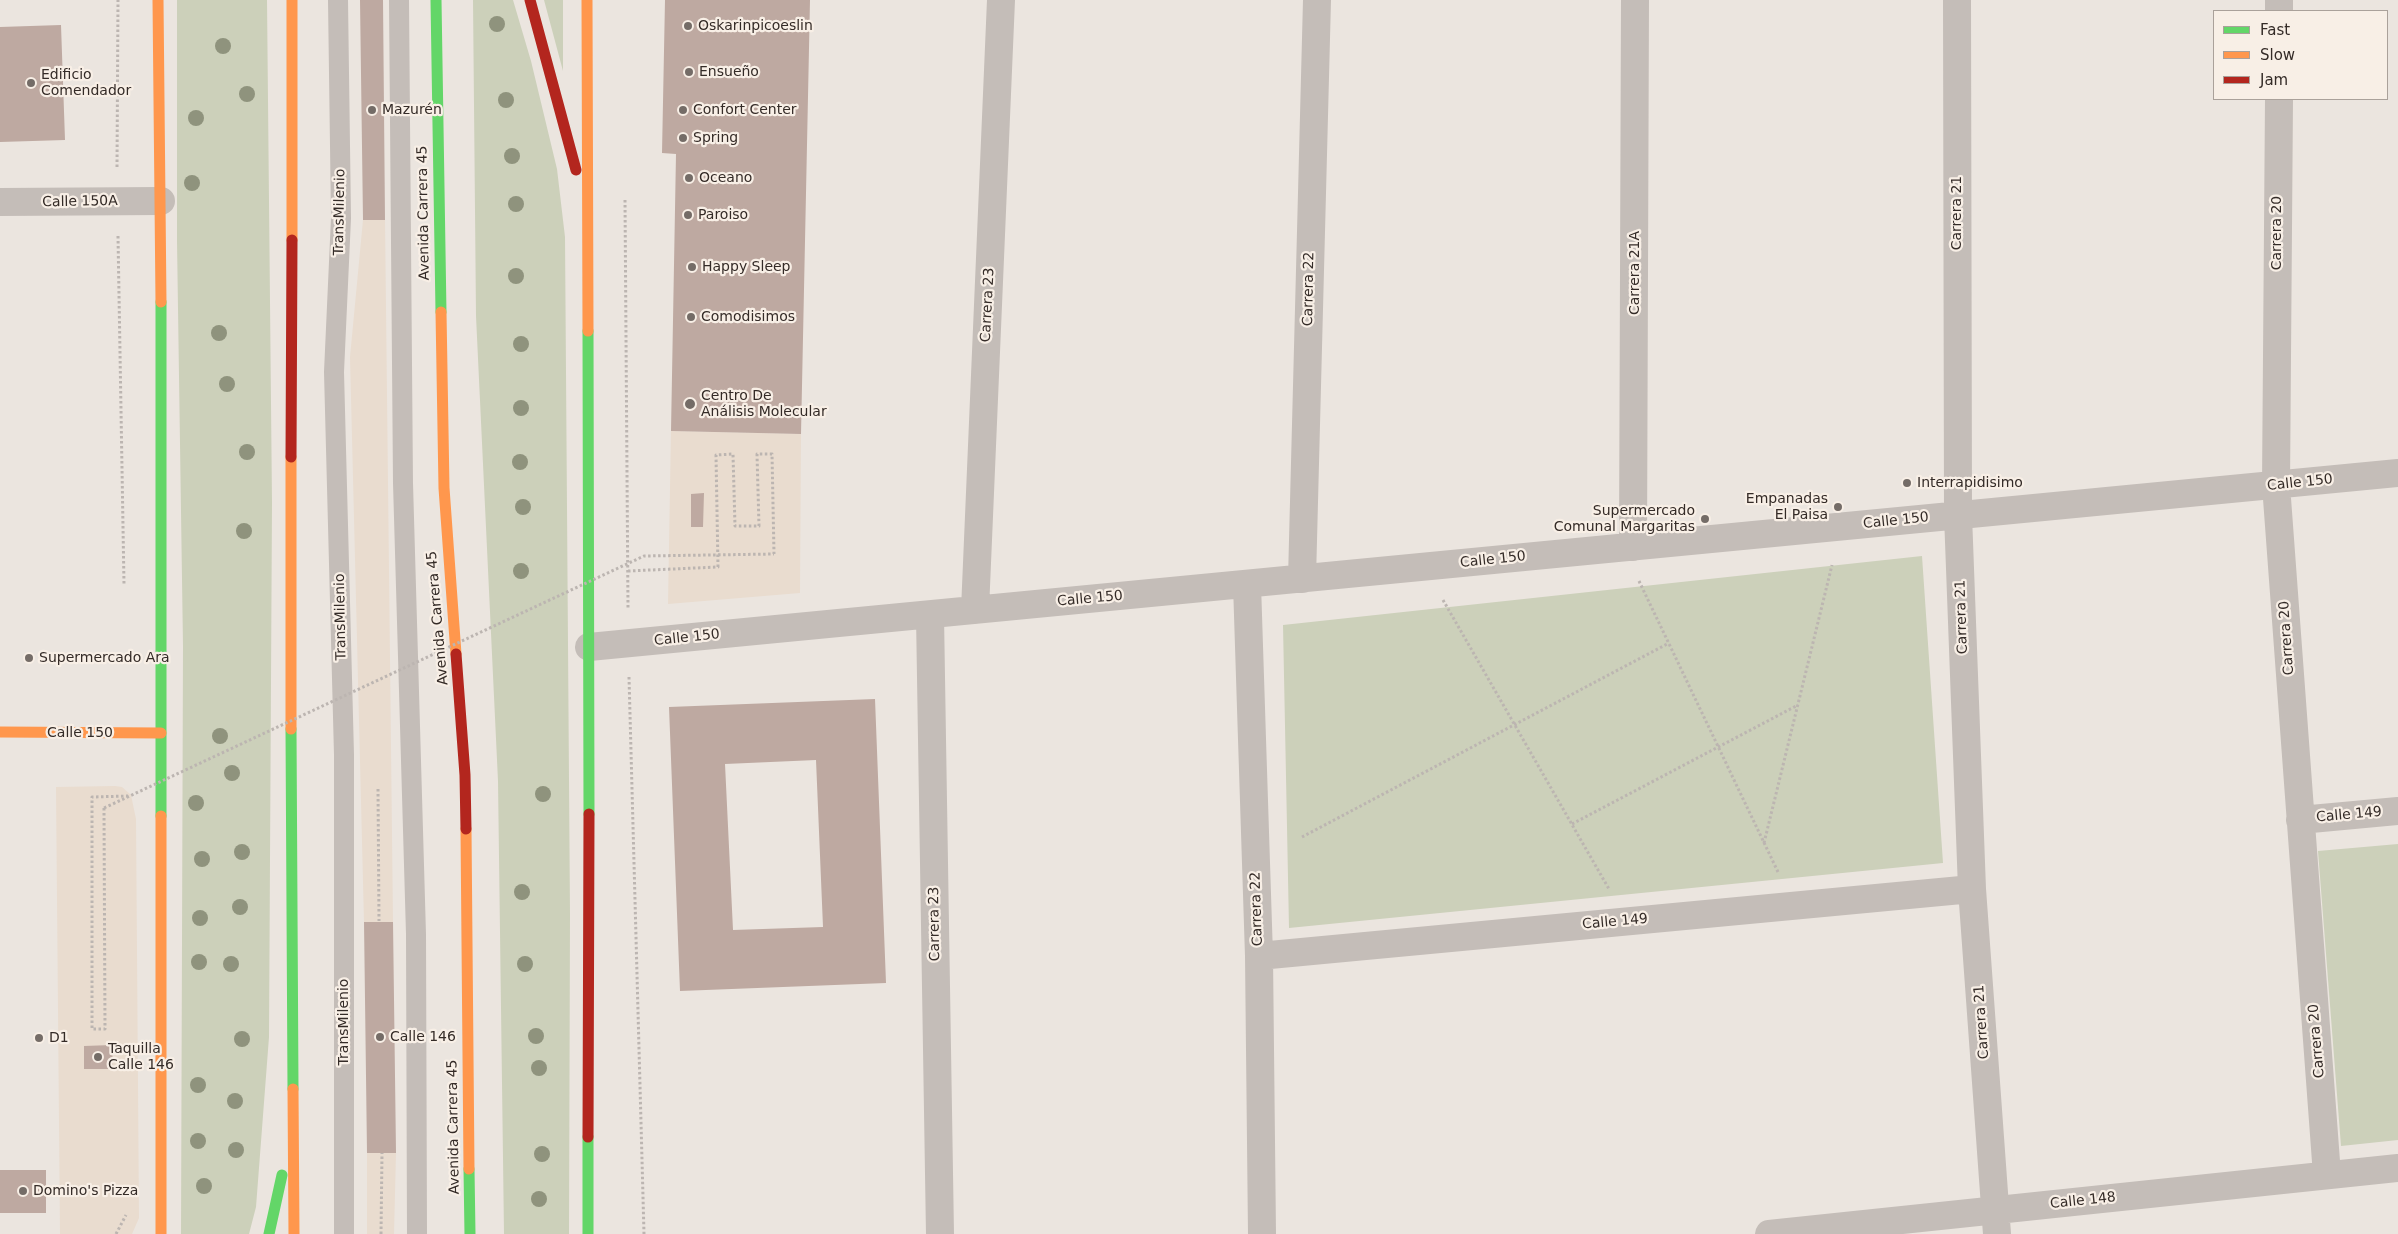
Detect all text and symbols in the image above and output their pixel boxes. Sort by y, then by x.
legend [2213,10,2388,100]
place label: Oskarinpicoeslin [698,18,813,34]
marker: Oskarinpicoeslin [682,20,694,32]
text: Fast [2260,21,2290,39]
text: Slow [2260,46,2295,64]
place label: Ensueño [699,64,759,80]
marker: Ensueño [683,66,695,78]
place label: Edificio Comendador [41,67,131,100]
text: Jam [2260,71,2288,89]
marker: Edificio Comendador [25,77,37,89]
place label: Mazurén [382,102,442,118]
place label: Confort Center [693,102,797,118]
marker: Mazurén [366,104,378,116]
marker: Confort Center [677,104,689,116]
place label: Spring [693,130,738,146]
marker: Spring [677,132,689,144]
street label: Avenida Carrera 45 [414,145,434,281]
street label: TransMilenio [331,168,349,256]
place label: Oceano [699,170,752,186]
marker: Oceano [683,172,695,184]
street label: Carrera 21 [1949,176,1965,250]
street label: Calle 150A [42,193,118,211]
street label: Carrera 20 [2269,196,2285,270]
place label: Paroiso [698,207,748,223]
marker: Paroiso [682,209,694,221]
street label: Carrera 21A [1627,231,1643,315]
street label: Carrera 22 [1300,252,1318,326]
place label: Happy Sleep [702,259,791,275]
marker: Happy Sleep [686,261,698,273]
street label: Carrera 23 [978,267,998,343]
place label: Comodisimos [701,309,795,325]
marker: Comodisimos [685,311,697,323]
place label: Centro De Análisis Molecular [701,388,827,421]
marker: Centro De Análisis Molecular [683,397,697,411]
street label: Calle 150 [2266,471,2334,495]
place label: Interrapidisimo [1917,475,2023,491]
marker: Interrapidisimo [1901,477,1913,489]
place label: Empanadas El Paisa [1746,491,1828,524]
marker: Empanadas El Paisa [1832,501,1844,513]
place label: Supermercado Comunal Margaritas [1554,503,1695,536]
street label: Calle 150 [1862,509,1930,533]
marker: Supermercado Comunal Margaritas [1699,513,1711,525]
street label: Calle 150 [1459,548,1527,572]
street label: Avenida Carrera 45 [424,550,452,686]
street label: TransMilenio [332,573,350,661]
street label: Carrera 21 [1952,579,1972,655]
street label: Calle 150 [1056,588,1124,610]
street label: Carrera 20 [2276,600,2298,676]
street label: Calle 150 [653,626,721,650]
place label: Supermercado Ara [39,650,170,666]
marker: Supermercado Ara [23,652,35,664]
street label: Calle 150 [47,725,113,741]
street label: Calle 149 [2315,804,2383,826]
street label: Carrera 22 [1247,871,1267,947]
street label: Carrera 23 [926,887,944,961]
street label: Calle 149 [1581,911,1649,933]
street label: TransMilenio [336,979,352,1065]
street label: Carrera 21 [1971,984,1993,1060]
street label: Carrera 20 [2305,1003,2329,1079]
place label: Calle 146 [390,1029,456,1045]
place label: D1 [49,1030,69,1046]
marker: Calle 146 [374,1031,386,1043]
marker: D1 [33,1032,45,1044]
place label: Taquilla Calle 146 [108,1041,174,1074]
marker: Taquilla Calle 146 [92,1051,104,1063]
street label: Avenida Carrera 45 [444,1059,464,1195]
place label: Domino's Pizza [33,1183,138,1199]
marker: Domino's Pizza [17,1185,29,1197]
street label: Calle 148 [2049,1189,2117,1213]

